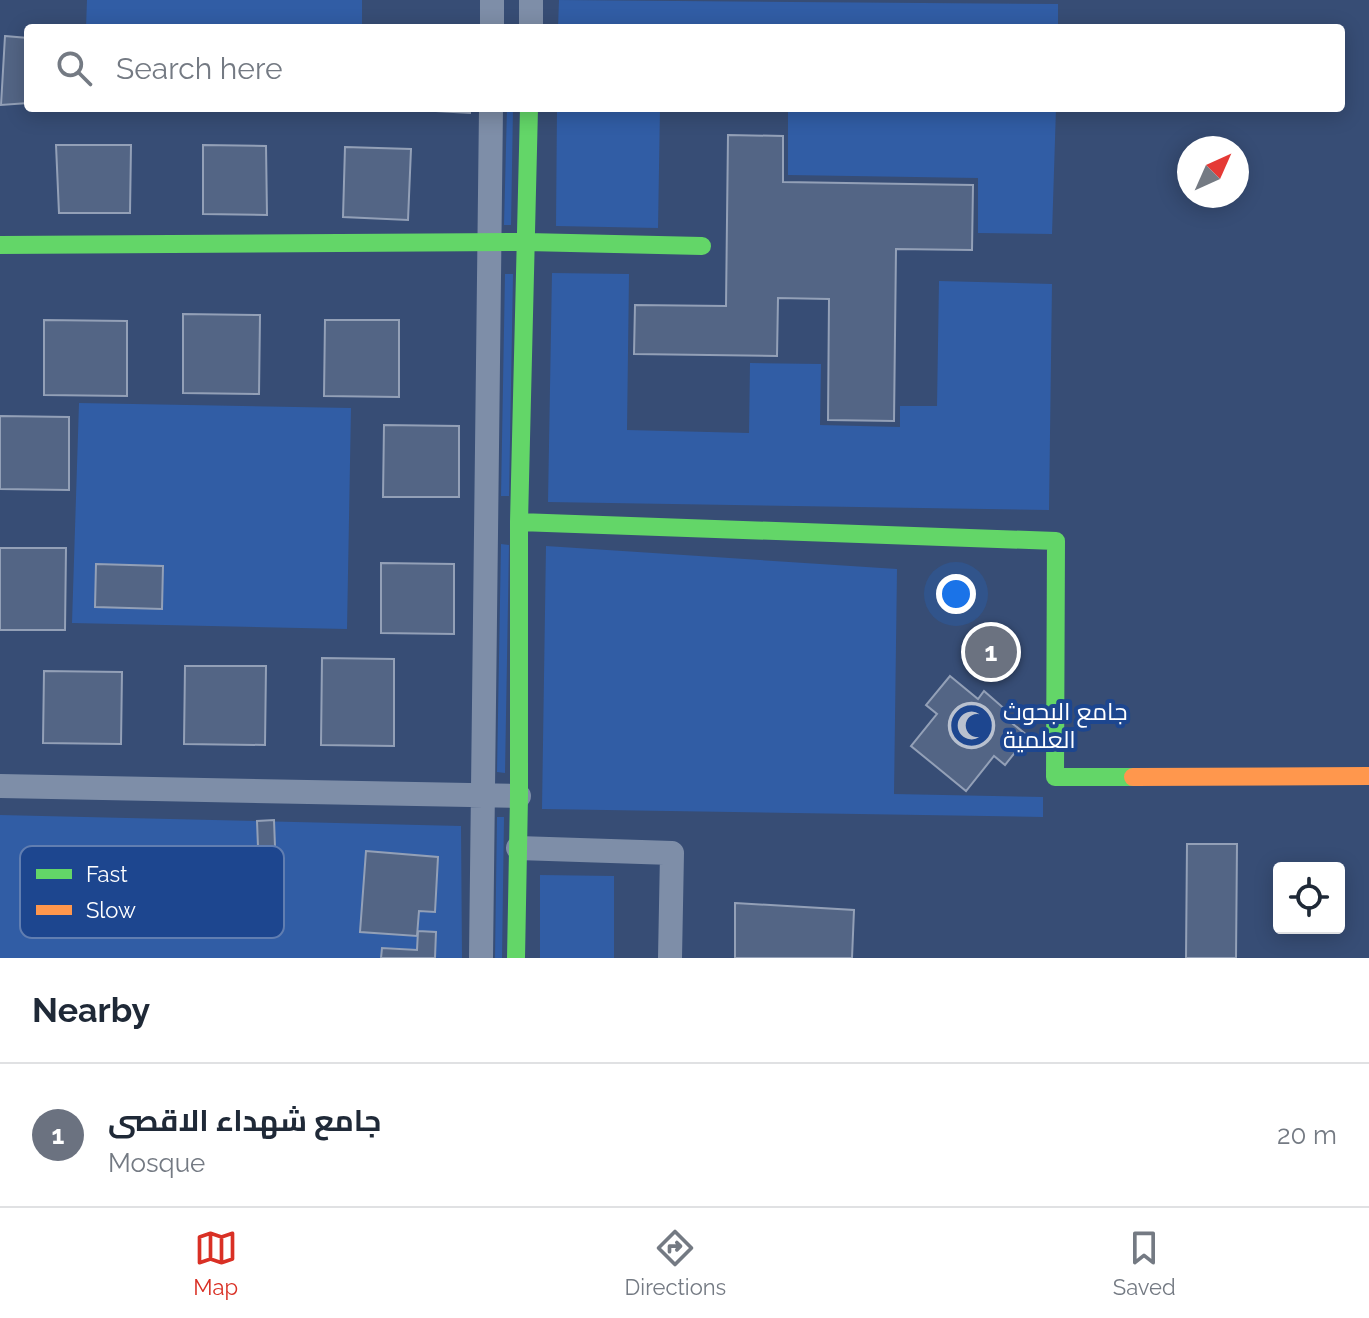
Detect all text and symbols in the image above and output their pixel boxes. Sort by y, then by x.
search box [24,24,1345,112]
icon: search [52,46,96,90]
text: Search here [116,51,283,86]
north arrow [1177,136,1249,208]
your location [936,574,976,614]
pin: 1 [965,622,1017,682]
place label: جامع البحوث العلمية [1003,697,1128,754]
mosque icon: جامع البحوث العلمية [948,702,996,750]
legend [20,846,284,938]
text: Fast [86,861,128,887]
map controls [1273,862,1345,934]
button: locate [1273,862,1345,934]
text: Slow [86,897,136,923]
text: Nearby [32,990,150,1030]
text: جامع شهداء الاقصى [108,1103,381,1138]
text: 1 [52,1120,64,1150]
text: 20 m [1277,1120,1337,1150]
text: Mosque [108,1148,205,1178]
tab: Map [193,1226,238,1300]
tab: Directions [625,1226,726,1300]
tab: Saved [1113,1226,1176,1300]

